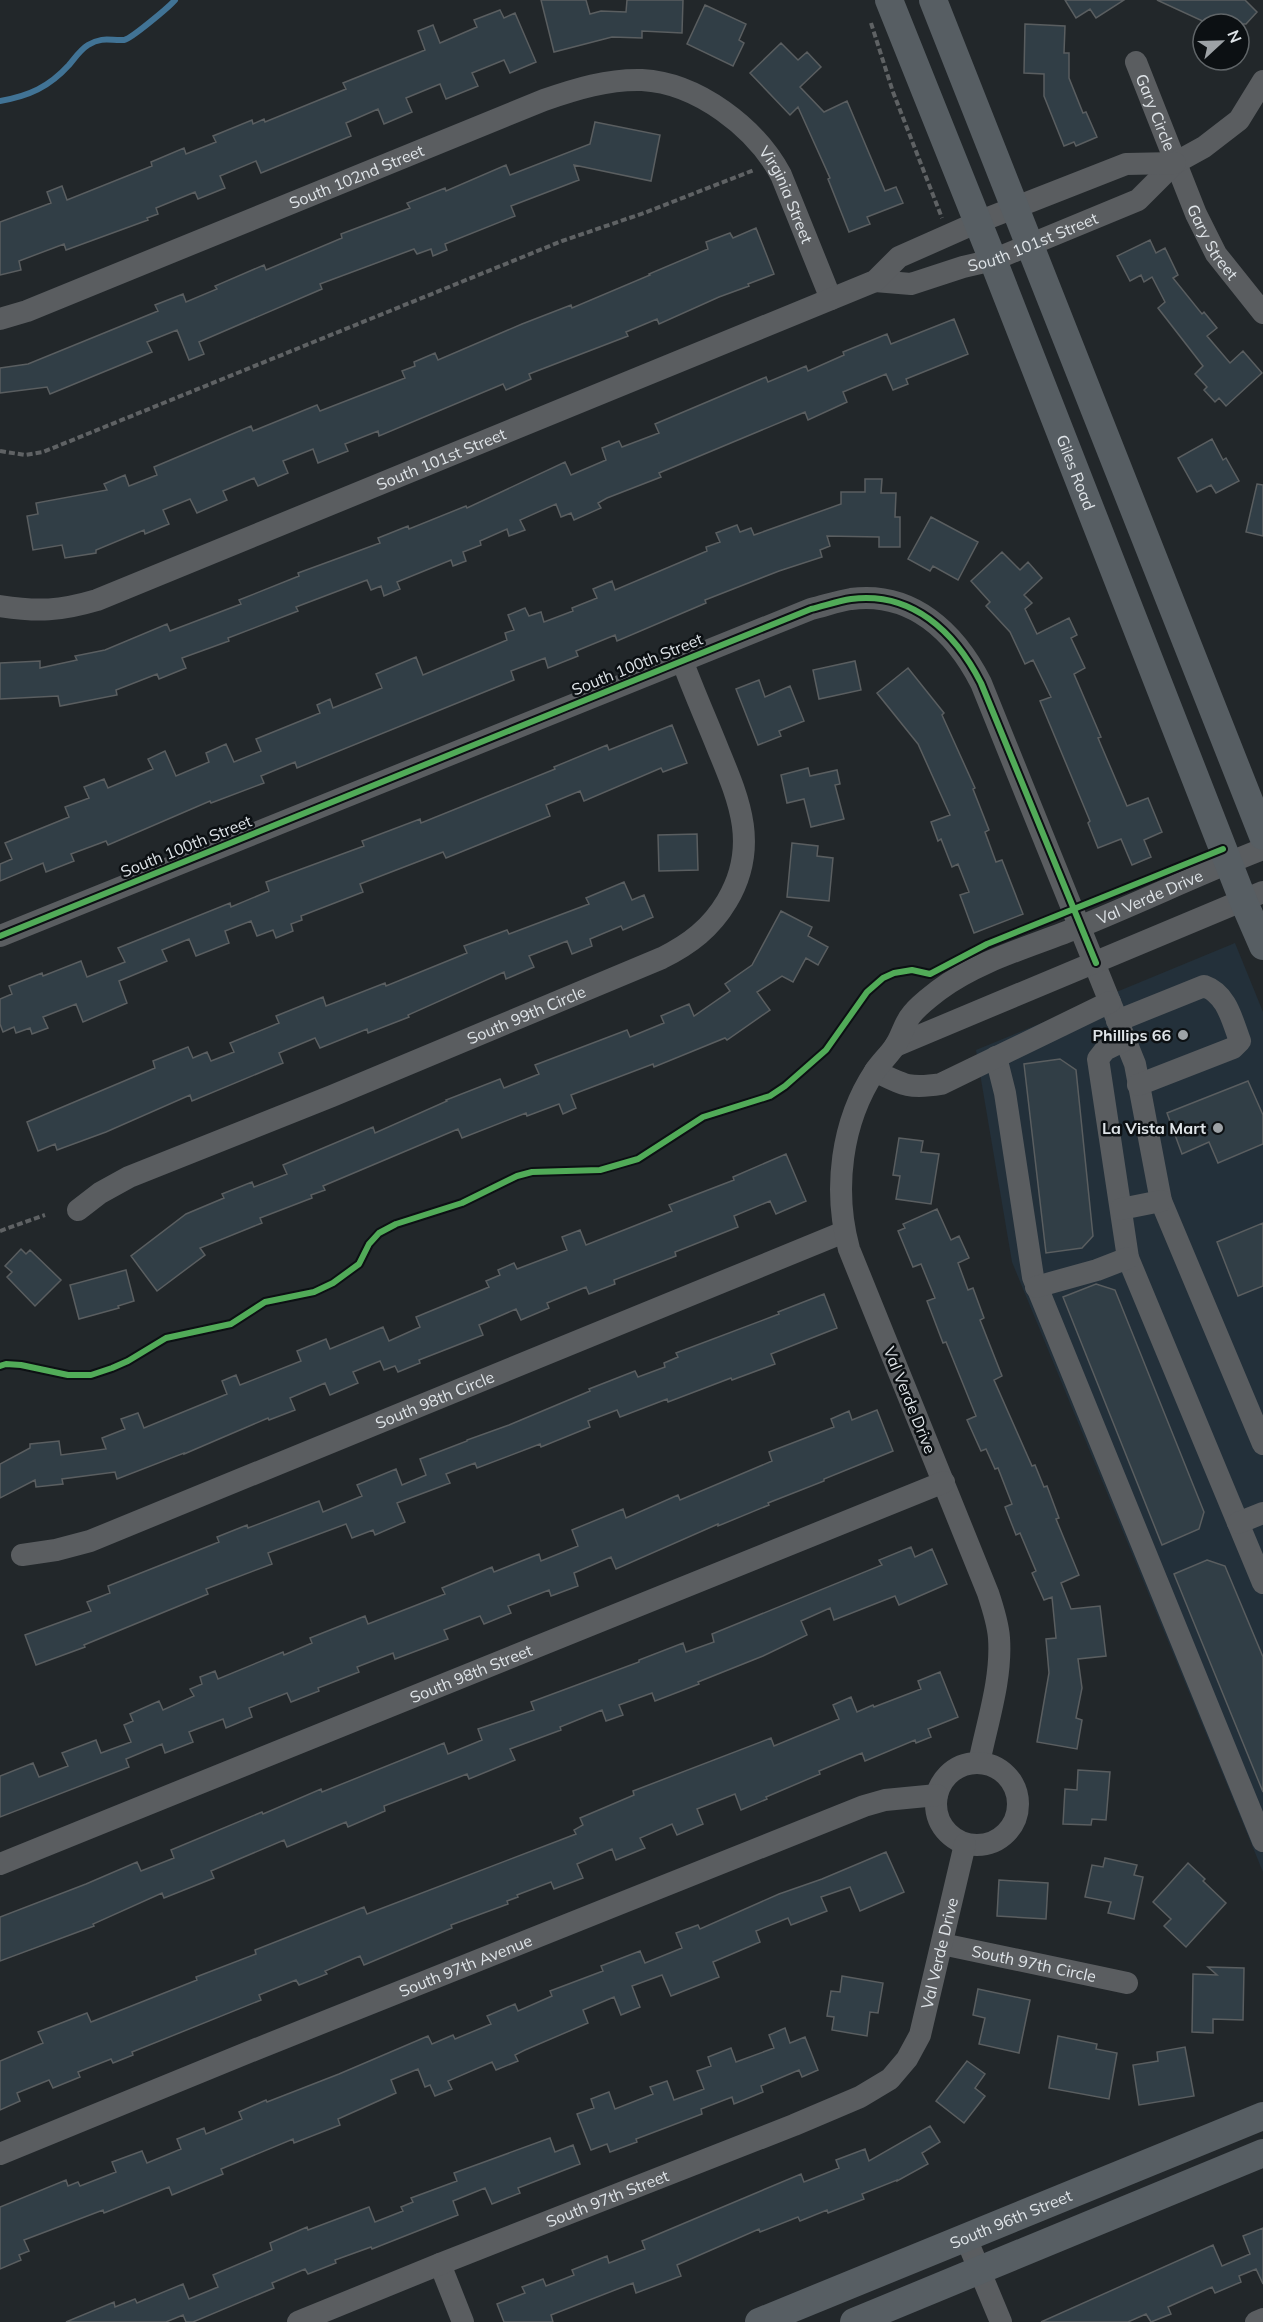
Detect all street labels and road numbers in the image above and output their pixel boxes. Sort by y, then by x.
street label: Gary Circle [1132,71,1180,154]
street label: South 102nd Street [286,140,427,213]
street label: Virginia Street [755,142,818,247]
street label: Gary Street [1183,201,1243,284]
street label: South 101st Street [966,208,1101,276]
street label: South 101st Street [373,423,509,494]
street label: Giles Road [1052,432,1100,513]
street label: South 100th Street [568,628,706,699]
street label: South 100th Street [117,810,255,881]
street label: Val Verde Drive [1094,865,1206,929]
street label: South 99th Circle [464,981,589,1048]
street label: Val Verde Drive [879,1344,941,1456]
street label: South 98th Circle [372,1366,497,1433]
street label: South 98th Street [407,1640,535,1707]
street label: Val Verde Drive [917,1896,962,2011]
street label: South 97th Avenue [396,1930,535,2001]
street label: South 97th Circle [970,1941,1098,1986]
street label: South 97th Street [543,2165,672,2231]
street label: South 96th Street [947,2185,1075,2253]

